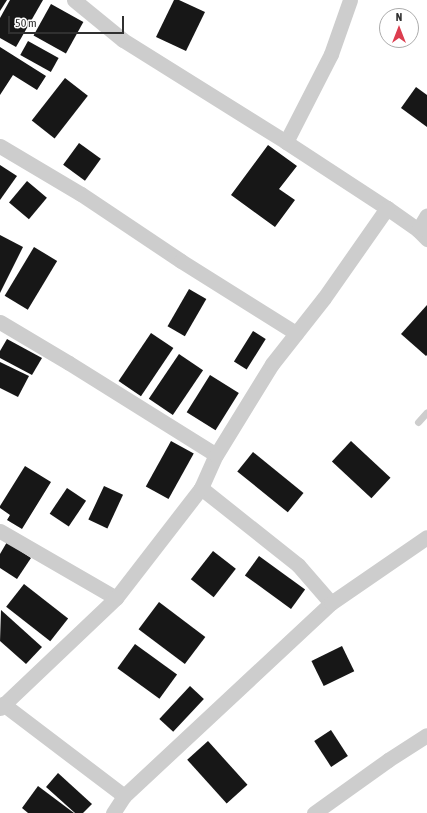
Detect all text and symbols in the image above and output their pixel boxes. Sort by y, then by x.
scale bar [10,8,126,34]
north arrow [379,8,419,48]
text: N [396,11,402,23]
text: 50 m [15,16,37,30]

